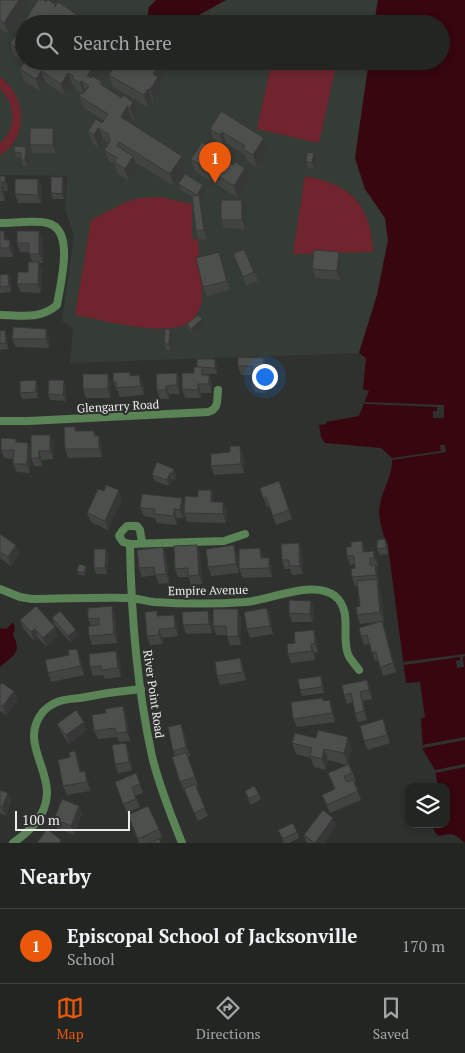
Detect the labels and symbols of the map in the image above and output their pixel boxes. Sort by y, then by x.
pin: 1 [199,142,231,183]
your location [252,364,278,390]
street label: Glengarry Road [76,396,160,416]
street label: Empire Avenue [168,582,248,598]
street label: River Point Road [140,649,168,739]
scale bar [15,808,130,831]

